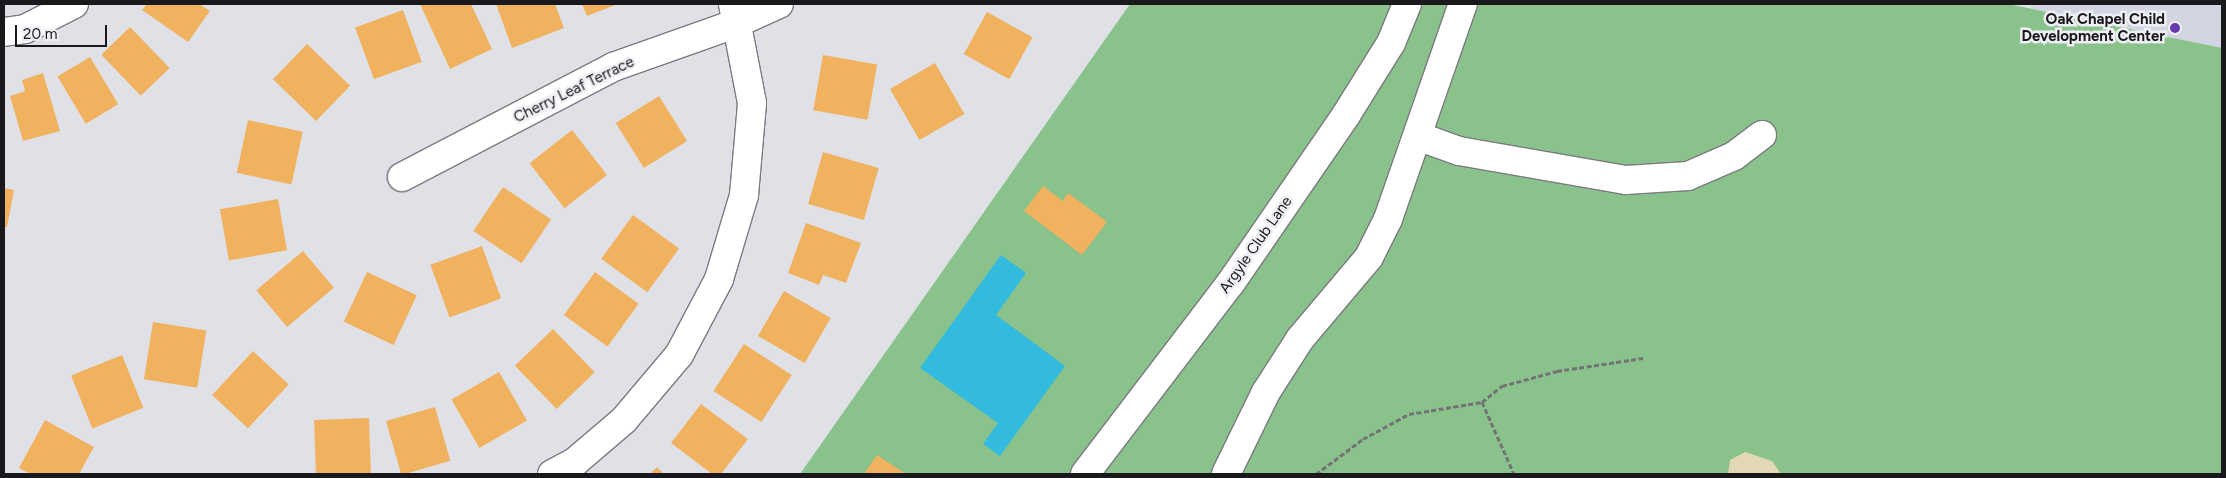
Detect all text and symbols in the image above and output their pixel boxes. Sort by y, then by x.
place label: Oak Chapel Child Development Center [2022,10,2165,45]
scale bar [18,15,110,47]
marker: Oak Chapel Child Development Center [2169,22,2181,34]
text: 20 m [23,25,57,43]
street label: Cherry Leaf Terrace [511,53,637,127]
street label: Argyle Club Lane [1216,193,1296,297]

